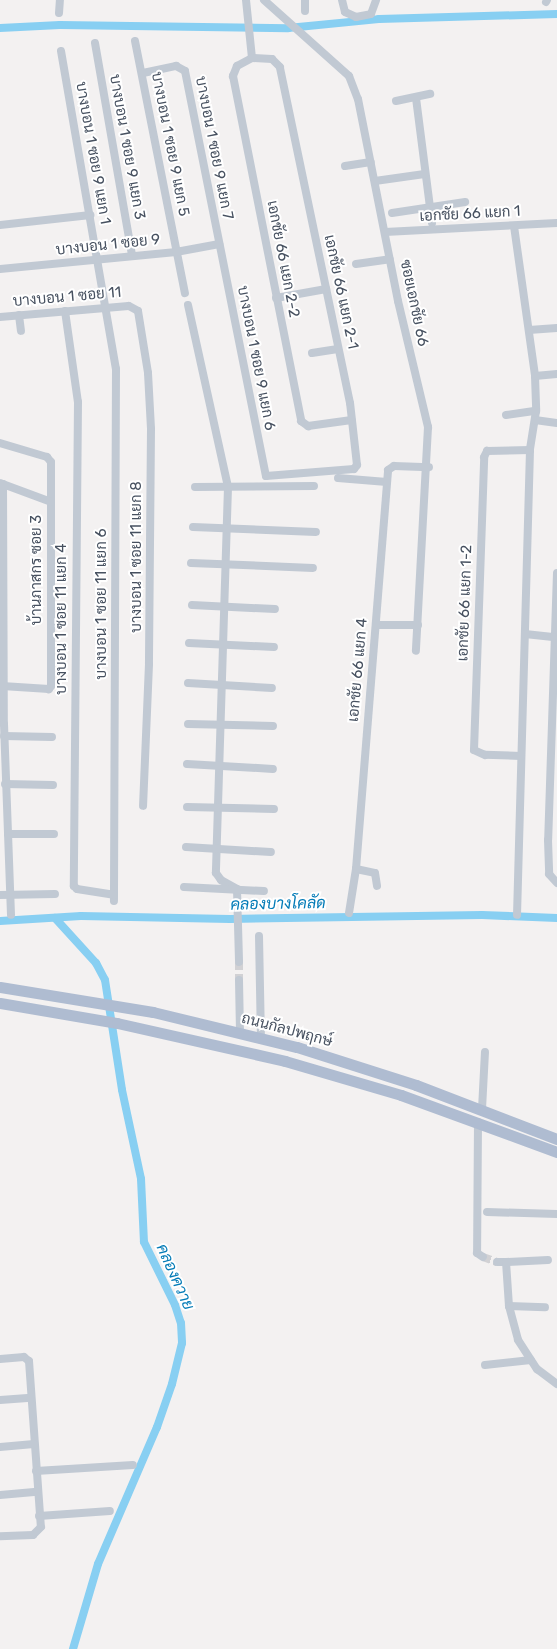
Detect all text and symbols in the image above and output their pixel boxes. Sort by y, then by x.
street label: บางบอน 1 ซอย 9 แยก 5 [147,70,193,218]
street label: บางบอน 1 ซอย 9 แยก 3 [105,73,149,221]
street label: บางบอน 1 ซอย 9 แยก 7 [191,75,237,221]
street label: บางบอน 1 ซอย 9 แยก 1 [72,80,114,226]
street label: เอกชัย 66 แยก 2-2 [263,199,303,319]
street label: เอกชัย 66 แยก 1 [419,202,521,226]
street label: บางบอน 1 ซอย 9 [55,231,161,259]
street label: เอกชัย 66 แยก 2-1 [320,233,362,351]
street label: ซอยเอกชัย 66 [396,258,432,348]
street label: บางบอน 1 ซอย 11 [12,283,122,311]
street label: บางบอน 1 ซอย 9 แยก 6 [233,284,279,432]
street label: บางบอน 1 ซอย 11 แยก 8 [128,481,146,633]
street label: บ้านภาสกร ซอย 3 [28,515,46,625]
street label: บางบอน 1 ซอย 11 แยก 6 [93,528,111,680]
street label: บางบอน 1 ซอย 11 แยก 4 [53,543,71,695]
street label: เอกชัย 66 แยก 1-2 [454,544,476,662]
street label: เอกชัย 66 แยก 4 [344,617,372,723]
water label: คลองบางโคลัด [230,894,326,914]
street label: ถนนกัลปพฤกษ์ [240,1009,334,1051]
water label: คลองควาย [152,1241,198,1313]

